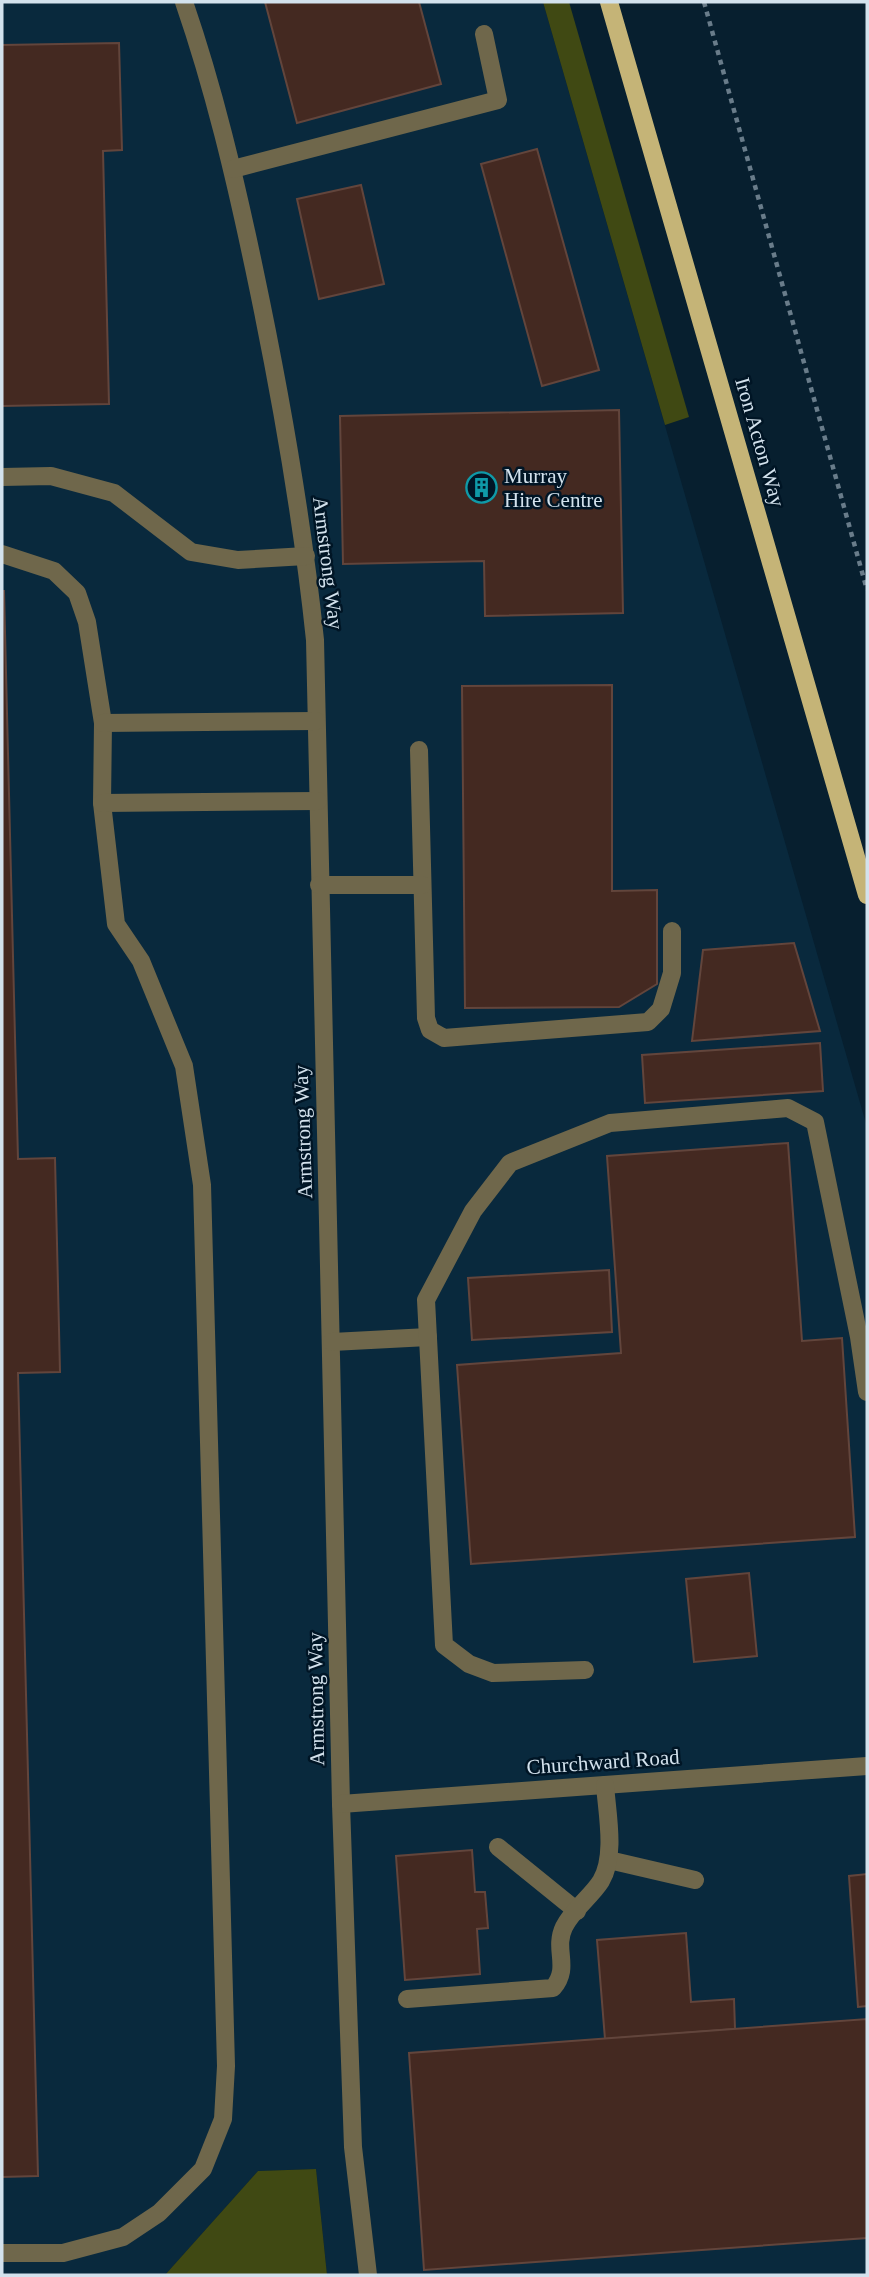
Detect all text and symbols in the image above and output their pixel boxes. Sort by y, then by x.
street label: Iron Acton Way [730,375,790,510]
place label: Murray Hire Centre [504,464,603,512]
building icon: Murray Hire Centre [464,471,498,505]
street label: Armstrong Way [308,495,348,631]
street label: Armstrong Way [289,1064,317,1199]
street label: Armstrong Way [303,1631,329,1766]
street label: Churchward Road [526,1745,681,1779]

